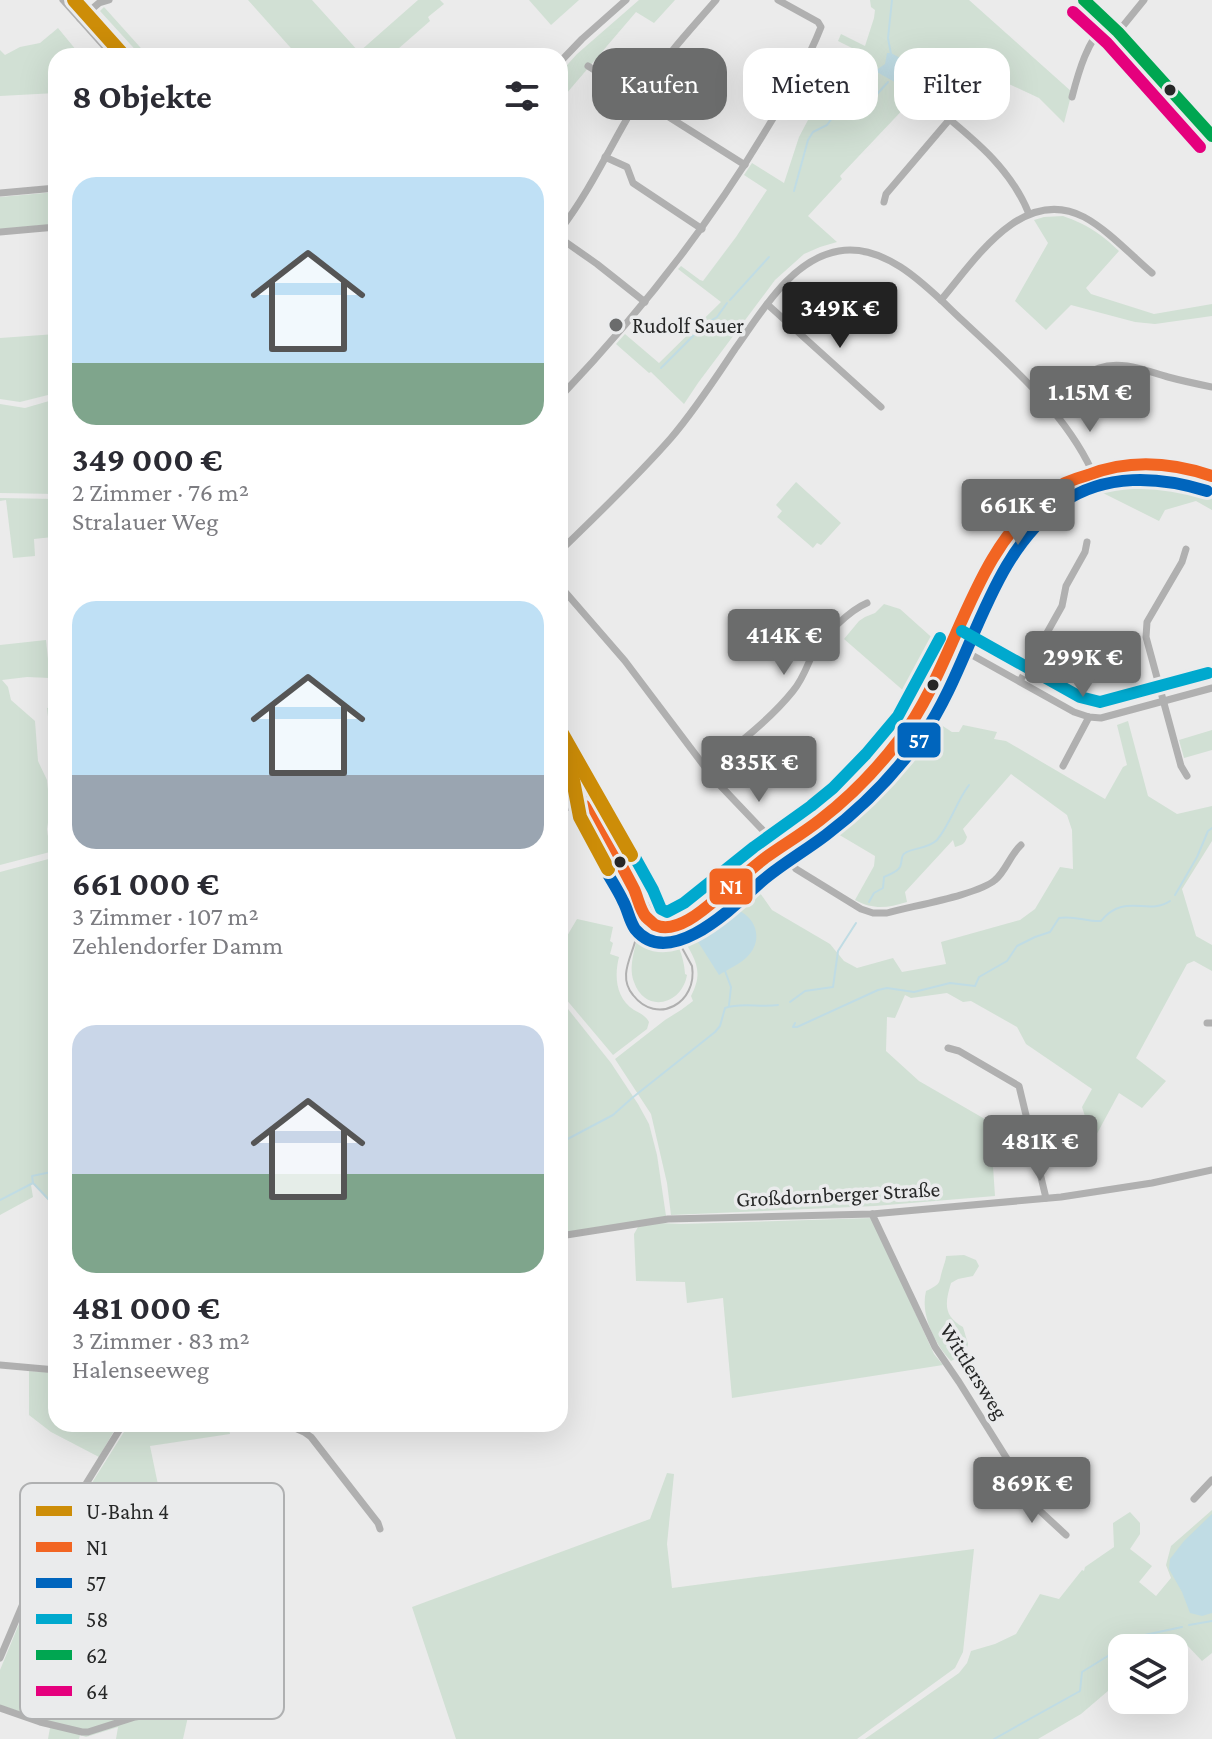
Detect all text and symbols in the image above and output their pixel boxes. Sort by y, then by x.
chip: Kaufen [592,48,727,120]
chip: Mieten [743,48,878,120]
chip: Filter [894,48,1010,120]
icon: filters [500,74,544,118]
text: 8 Objekte [72,78,212,115]
unlabelled marker [1162,82,1178,98]
icon: home [236,229,380,373]
pin: 349K € [775,282,905,350]
text: 349K € [800,293,880,322]
place label: Rudolf Sauer [632,313,744,338]
marker: Rudolf Sauer [607,316,625,334]
pin: 1.15M € [1016,366,1164,434]
text: 1.15M € [1048,377,1132,406]
text: 349 000 € [72,441,223,478]
text: 2 Zimmer · 76 m² [72,478,249,507]
pin: 661K € [953,479,1083,547]
text: 661K € [980,490,1056,519]
text: Stralauer Weg [72,507,219,536]
pin: 414K € [719,609,849,677]
text: 414K € [746,620,822,649]
pin: 299K € [1018,631,1148,699]
text: 299K € [1043,642,1123,671]
icon: home [236,653,380,797]
unlabelled marker [925,677,941,693]
line badge: 57 [896,721,942,759]
text: 57 [909,728,929,753]
pin: 835K € [694,736,824,804]
text: 835K € [719,747,799,776]
unlabelled marker [612,854,628,870]
text: 661 000 € [72,865,219,902]
line badge: N1 [708,867,754,906]
text: N1 [719,874,743,899]
text: 3 Zimmer · 107 m² [72,902,259,931]
text: Zehlendorfer Damm [72,931,283,960]
icon: home [236,1077,380,1221]
pin: 481K € [975,1115,1105,1183]
text: 481K € [1001,1126,1079,1155]
street label: Großdornberger Straße [735,1176,941,1212]
text: 481 000 € [72,1289,220,1326]
street label: Wittlersweg [935,1319,1013,1424]
text: 3 Zimmer · 83 m² [72,1326,250,1355]
text: Halenseeweg [72,1355,209,1384]
pin: 869K € [967,1457,1097,1525]
text: 869K € [991,1468,1073,1497]
legend [20,1483,284,1719]
text: U-Bahn 4 [86,1499,169,1524]
text: N1 [86,1535,108,1560]
text: 57 [86,1571,106,1596]
text: 58 [86,1607,108,1632]
map controls [1108,1634,1188,1714]
button: layers [1108,1634,1188,1714]
text: 62 [86,1643,107,1668]
text: 64 [86,1679,108,1704]

